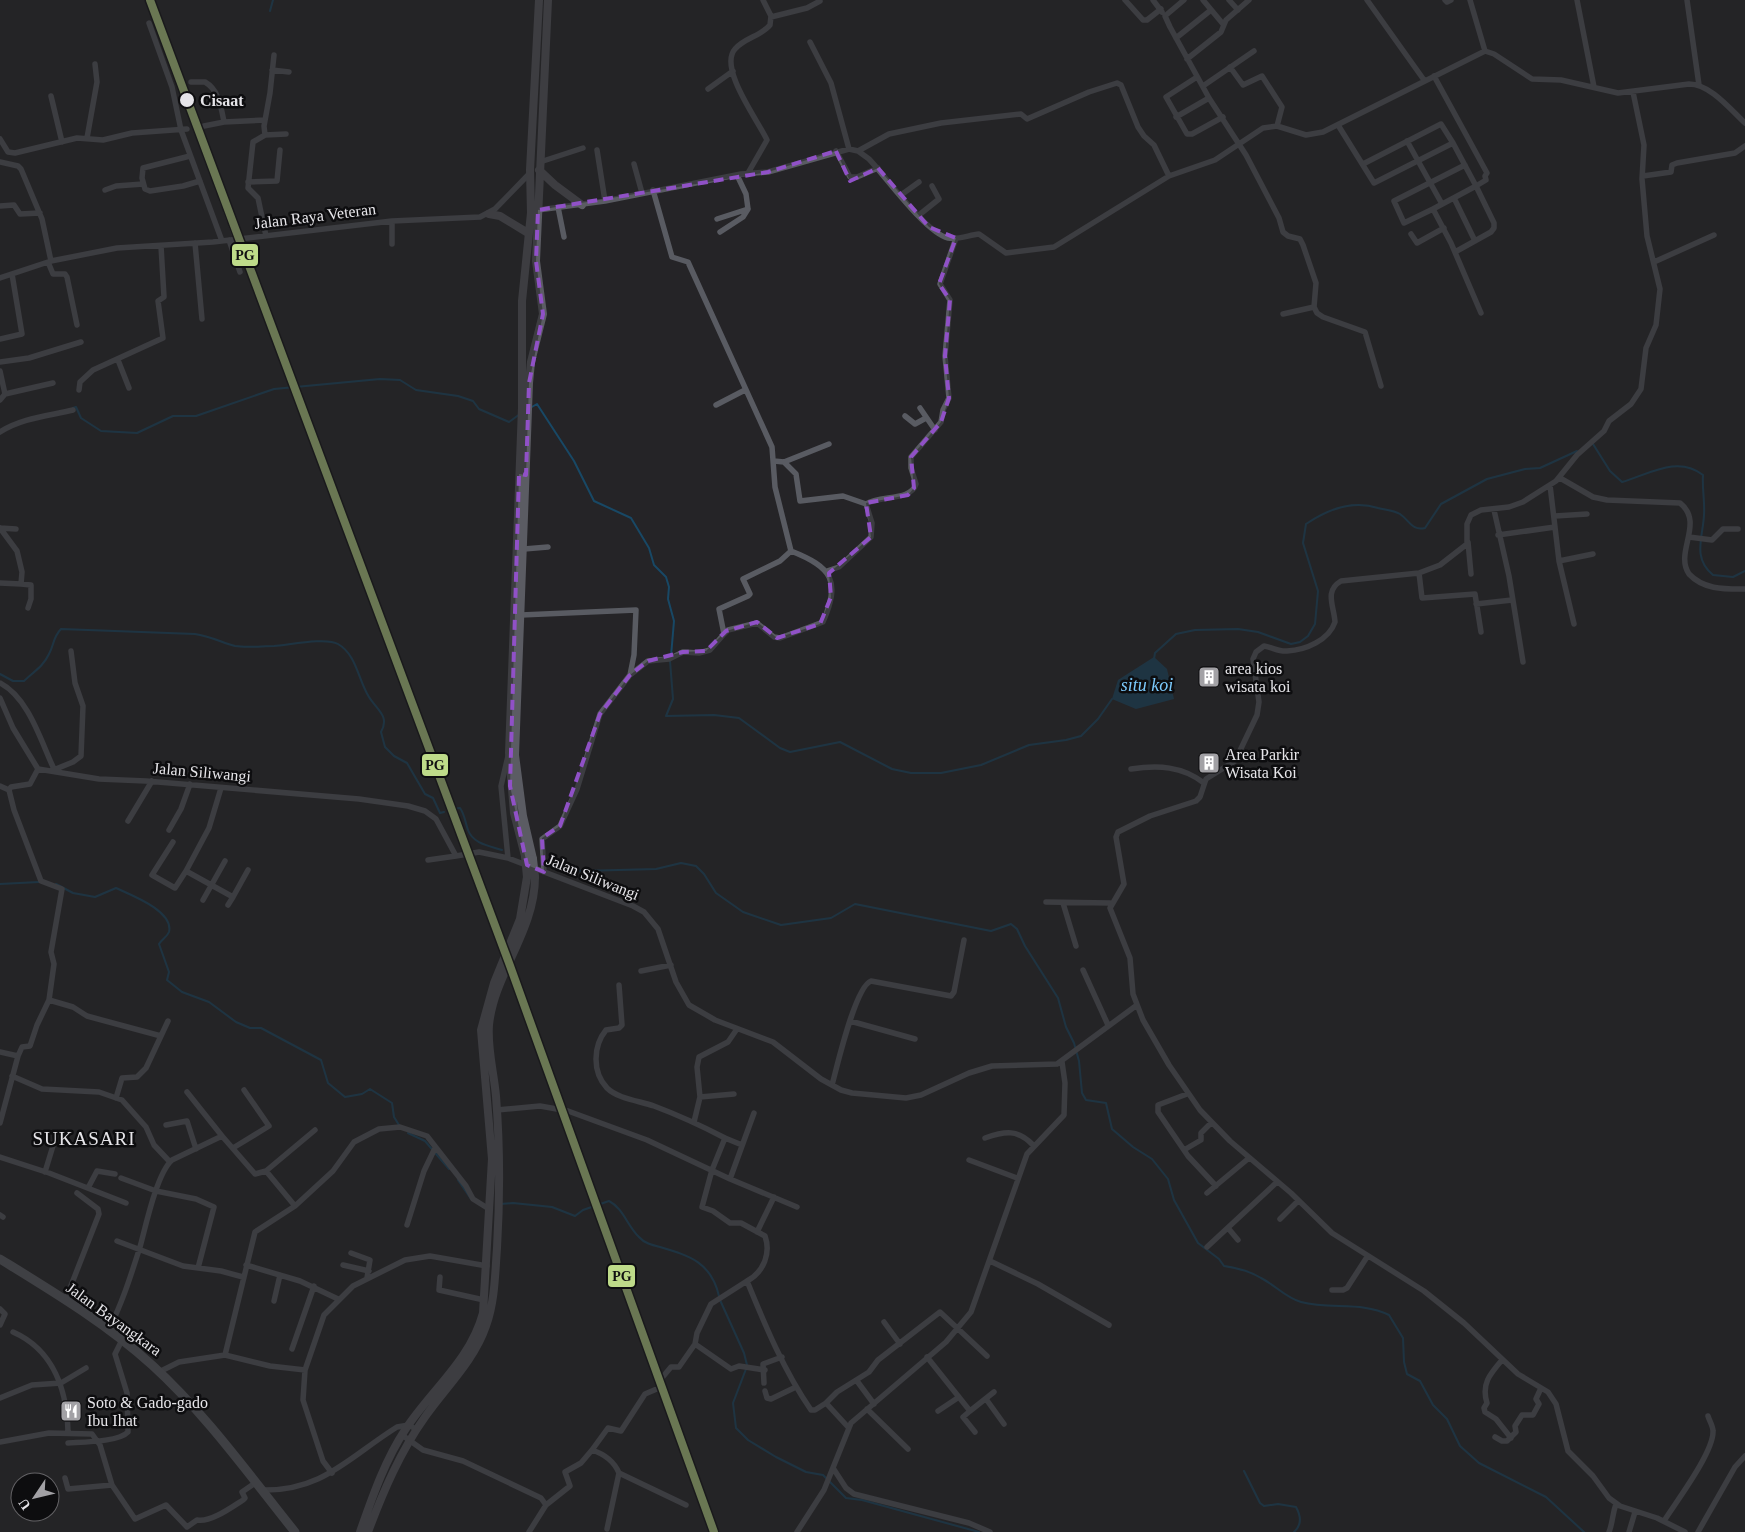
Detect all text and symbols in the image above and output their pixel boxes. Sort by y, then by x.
marker: Cisaat [178,91,196,109]
place label: Cisaat [200,92,244,109]
street label: Jalan Raya Veteran [253,200,377,233]
line badge: PG [231,243,259,267]
text: PG [235,248,255,263]
place label: area kios wisata koi [1225,660,1291,695]
building icon: area kios wisata koi [1197,665,1221,689]
water label: situ koi [1121,675,1173,695]
place label: Area Parkir Wisata Koi [1225,746,1300,781]
building icon: Area Parkir Wisata Koi [1197,751,1221,775]
line badge: PG [421,753,449,777]
text: PG [425,758,445,773]
street label: Jalan Siliwangi [152,759,252,786]
street label: Jalan Siliwangi [544,851,642,904]
district label: SUKASARI [32,1128,136,1149]
line badge: PG [607,1264,636,1288]
text: PG [612,1269,632,1284]
street label: Jalan Bayangkara [63,1279,165,1360]
place label: Soto & Gado-gado Ibu Ihat [87,1394,208,1429]
restaurant icon: Soto & Gado-gado Ibu Ihat [59,1399,83,1423]
north arrow [10,1472,60,1522]
text: U [16,1496,34,1513]

